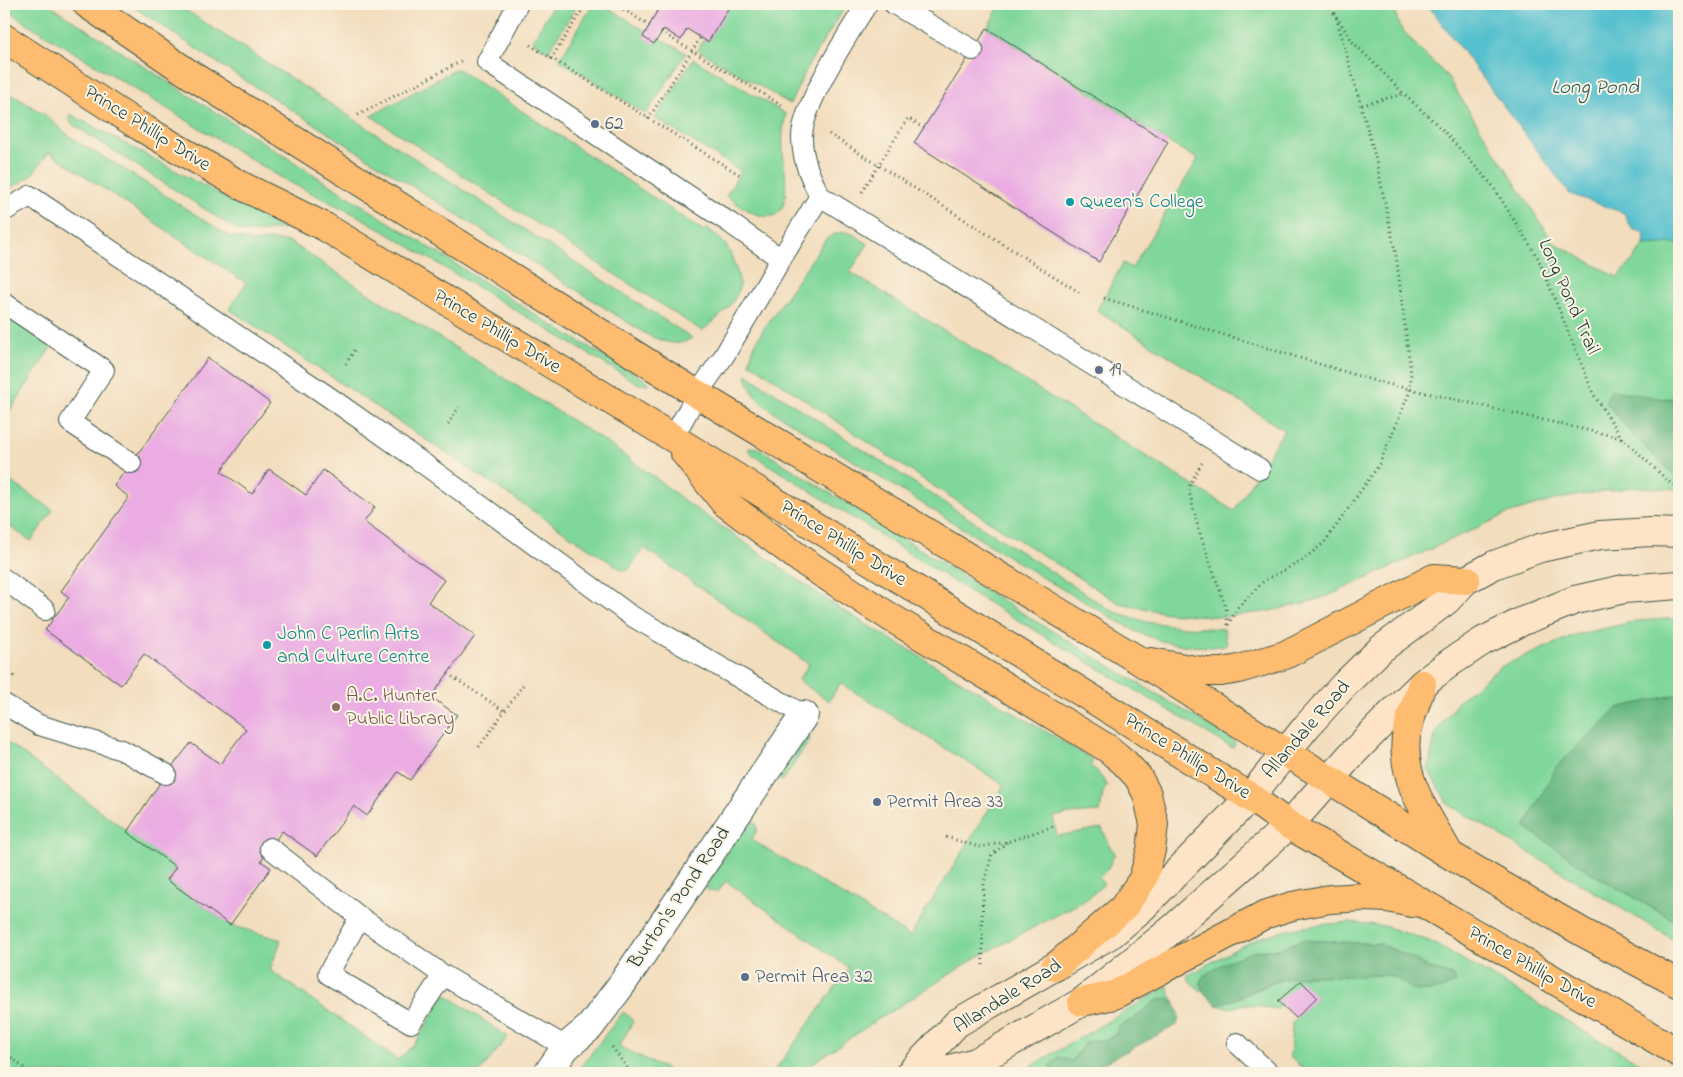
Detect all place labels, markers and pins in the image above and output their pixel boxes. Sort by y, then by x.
place label: 62 [605,110,624,139]
marker: 62 [589,118,601,130]
place label: Queen's College [1080,188,1204,218]
marker: Queen's College [1064,196,1076,208]
place label: 19 [1109,356,1121,385]
marker: 19 [1093,364,1105,376]
place label: John C Perlin Arts and Culture Centre [277,620,430,672]
marker: John C Perlin Arts and Culture Centre [261,639,273,651]
place label: A.C. Hunter Public Library [346,682,454,734]
marker: A.C. Hunter Public Library [330,701,342,713]
place label: Permit Area 33 [887,788,1003,817]
marker: Permit Area 33 [871,796,883,808]
place label: Permit Area 32 [755,963,873,992]
marker: Permit Area 32 [739,971,751,983]

